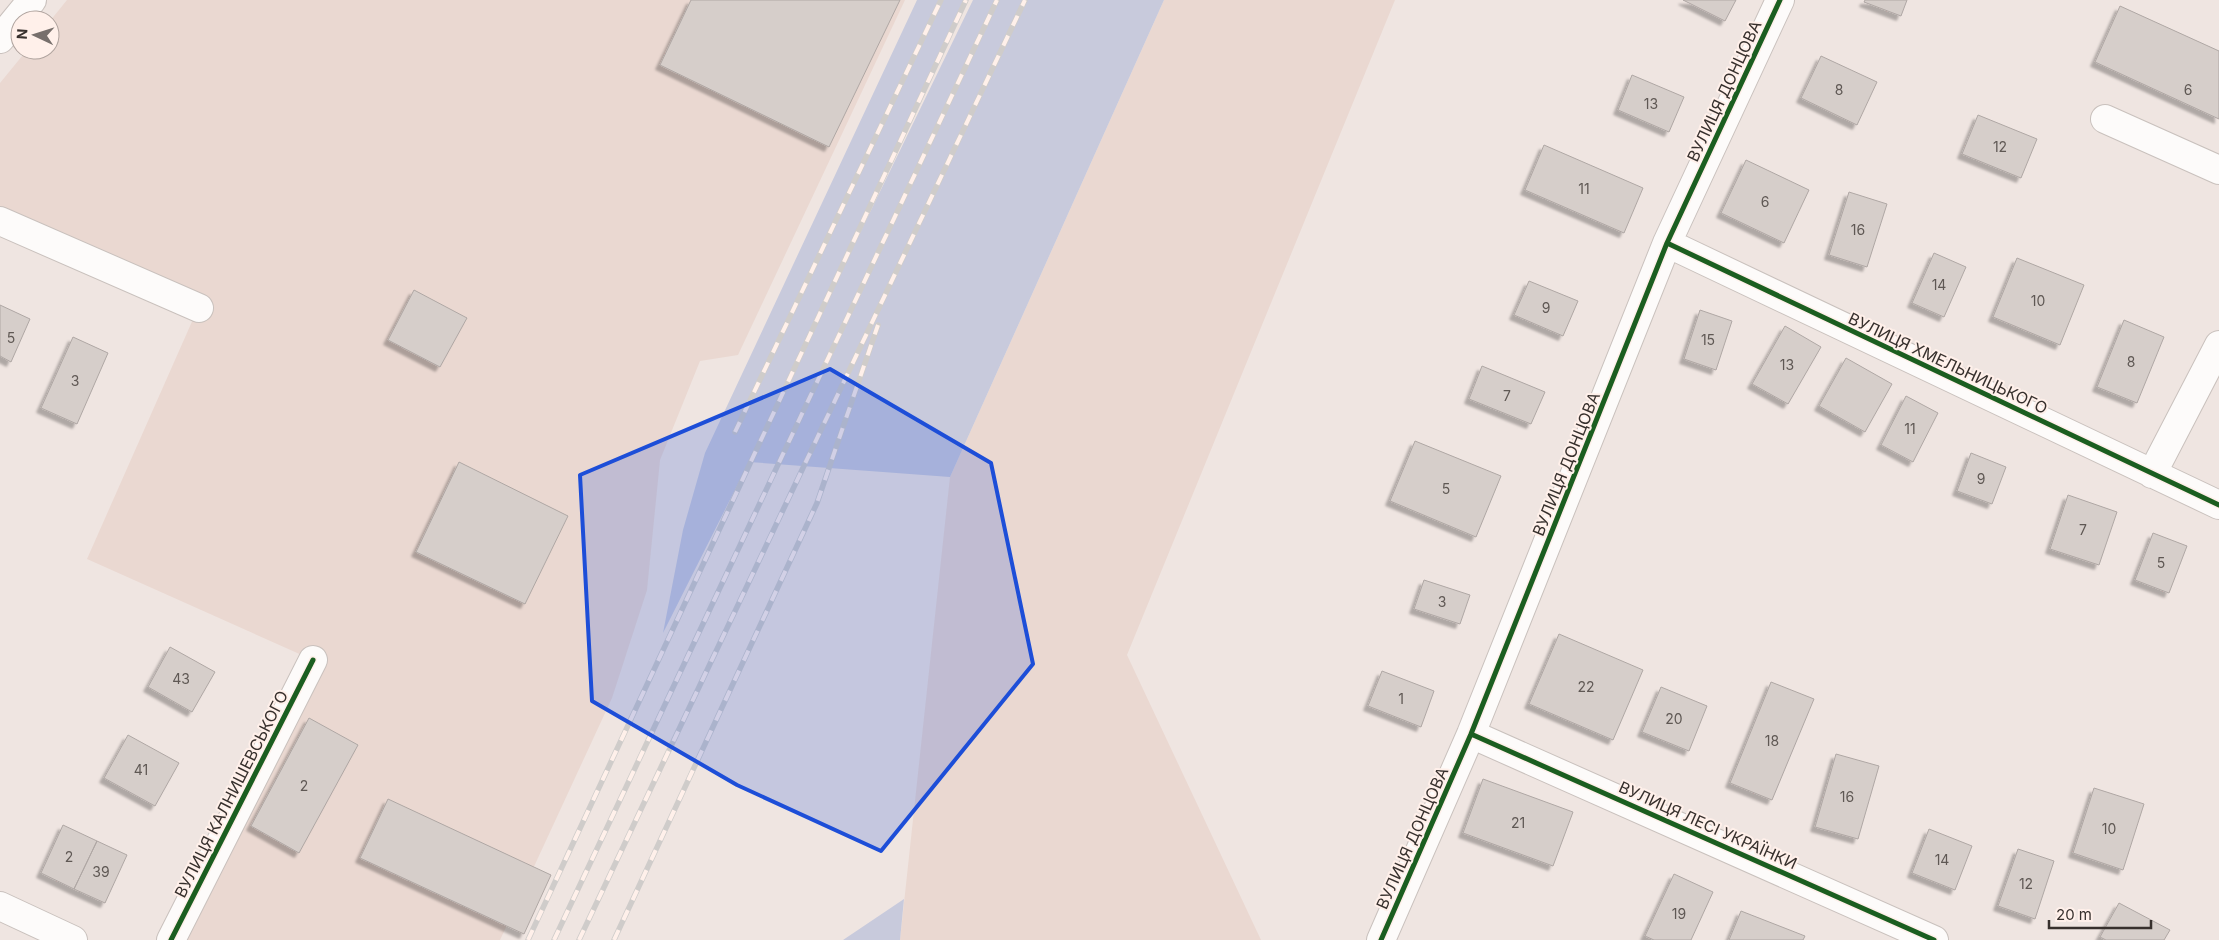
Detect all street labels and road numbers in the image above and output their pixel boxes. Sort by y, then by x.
street label: ВУЛИЦЯ ДОНЦОВА [1683,17,1765,165]
street label: ВУЛИЦЯ ХМЕЛЬНИЦЬКОГО [1845,308,2051,418]
street label: ВУЛИЦЯ ДОНЦОВА [1528,389,1604,539]
street label: ВУЛИЦЯ КАЛНИШЕВСЬКОГО [170,687,292,901]
street label: ВУЛИЦЯ ДОНЦОВА [1372,764,1452,912]
street label: ВУЛИЦЯ ЛЕСІ УКРАЇНКИ [1616,777,1800,873]

